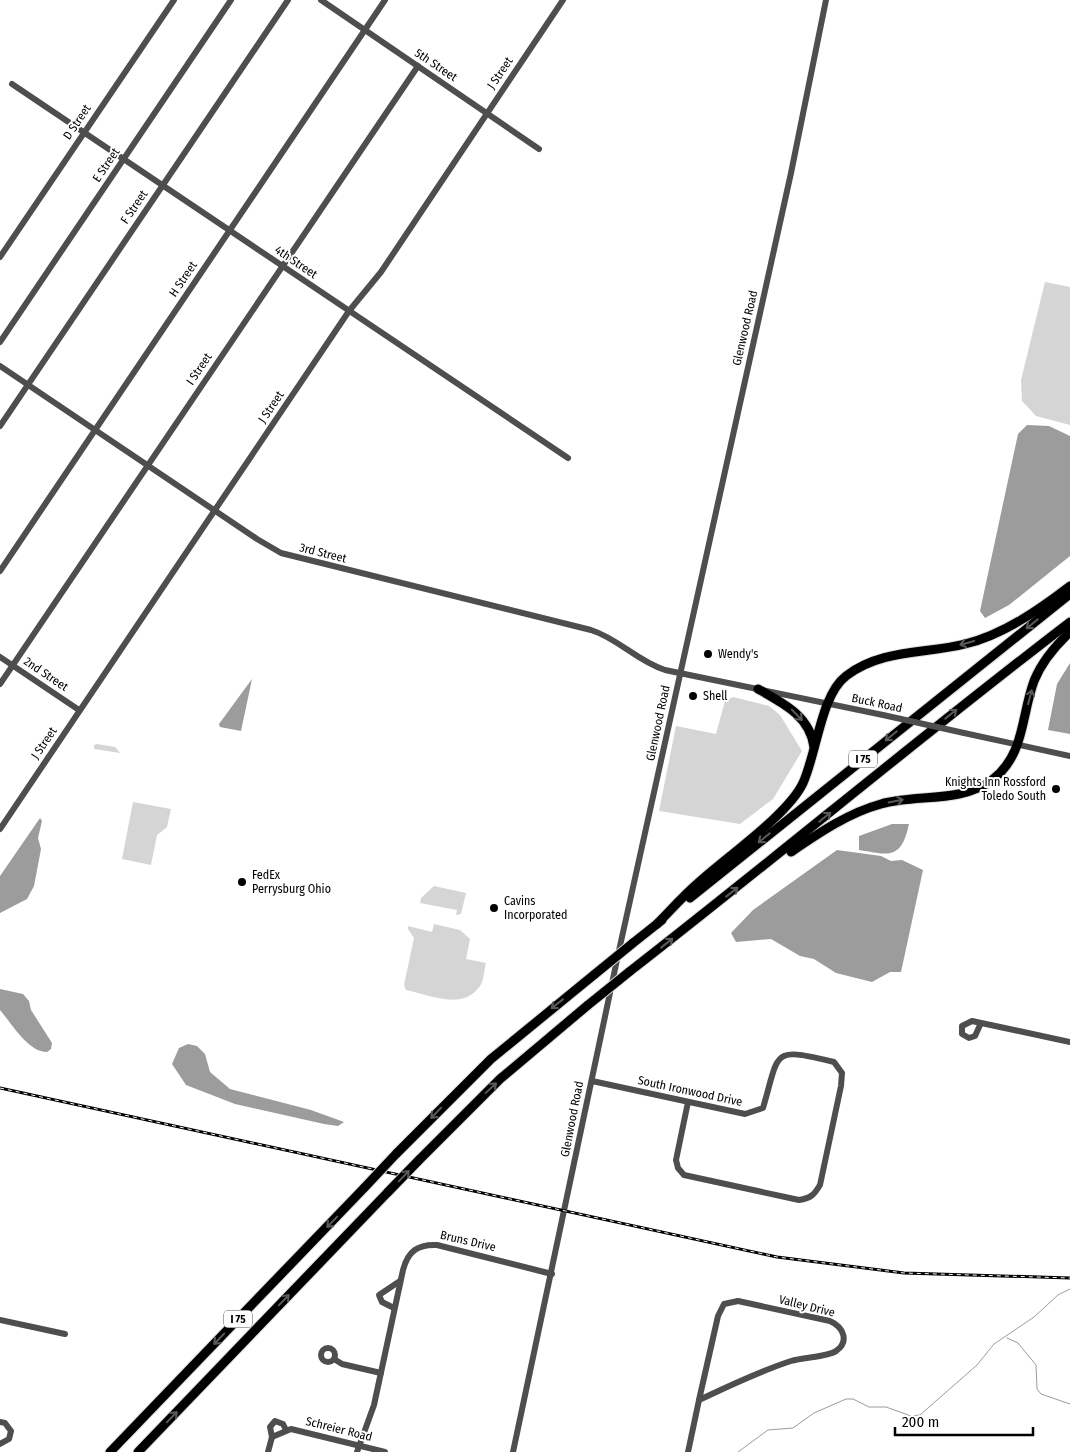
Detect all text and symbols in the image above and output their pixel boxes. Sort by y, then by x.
street label: 5th Street [412,46,460,84]
street label: J Street [484,54,516,92]
street label: D Street [60,102,94,142]
street label: E Street [90,145,122,185]
street label: F Street [118,187,150,226]
street label: 4th Street [272,243,320,281]
street label: H Street [166,259,200,299]
street label: Glenwood Road [730,289,760,367]
street label: I Street [183,350,215,388]
street label: J Street [255,388,287,426]
street label: 3rd Street [298,540,348,566]
one-way arrow [1026,619,1039,630]
one-way arrow [959,639,975,648]
place label: Wendy's [718,647,758,661]
marker: Wendy's [702,648,714,660]
street label: 2nd Street [21,654,71,694]
street label: Glenwood Road [643,684,673,762]
place label: Shell [703,689,728,703]
marker: Shell [687,690,699,702]
one-way arrow [1025,690,1035,706]
street label: Buck Road [850,691,904,715]
one-way arrow [791,708,803,721]
one-way arrow [944,709,957,720]
street label: J Street [28,724,60,762]
one-way arrow [885,731,898,742]
road number: I 75 [849,751,877,768]
place label: Knights Inn Rossford Toledo South [945,775,1046,803]
marker: Knights Inn Rossford Toledo South [1050,783,1062,795]
one-way arrow [888,795,904,805]
one-way arrow [819,811,832,823]
one-way arrow [758,832,771,843]
place label: FedEx Perrysburg Ohio [252,868,331,896]
marker: FedEx Perrysburg Ohio [236,876,248,888]
one-way arrow [726,887,739,898]
place label: Cavins Incorporated [504,894,567,922]
marker: Cavins Incorporated [488,902,500,914]
one-way arrow [660,937,673,948]
one-way arrow [551,999,564,1010]
street label: South Ironwood Drive [637,1073,744,1109]
street label: Glenwood Road [558,1080,586,1158]
one-way arrow [484,1082,497,1094]
one-way arrow [430,1106,442,1119]
one-way arrow [398,1170,410,1182]
one-way arrow [326,1215,338,1228]
street label: Bruns Drive [439,1228,497,1254]
street label: Valley Drive [778,1292,836,1320]
one-way arrow [278,1294,290,1306]
road number: I 75 [224,1310,252,1328]
one-way arrow [213,1332,225,1345]
scale bar [895,1404,1032,1436]
one-way arrow [166,1411,178,1423]
text: 200 m [902,1413,939,1431]
street label: Schreier Road [304,1414,374,1444]

